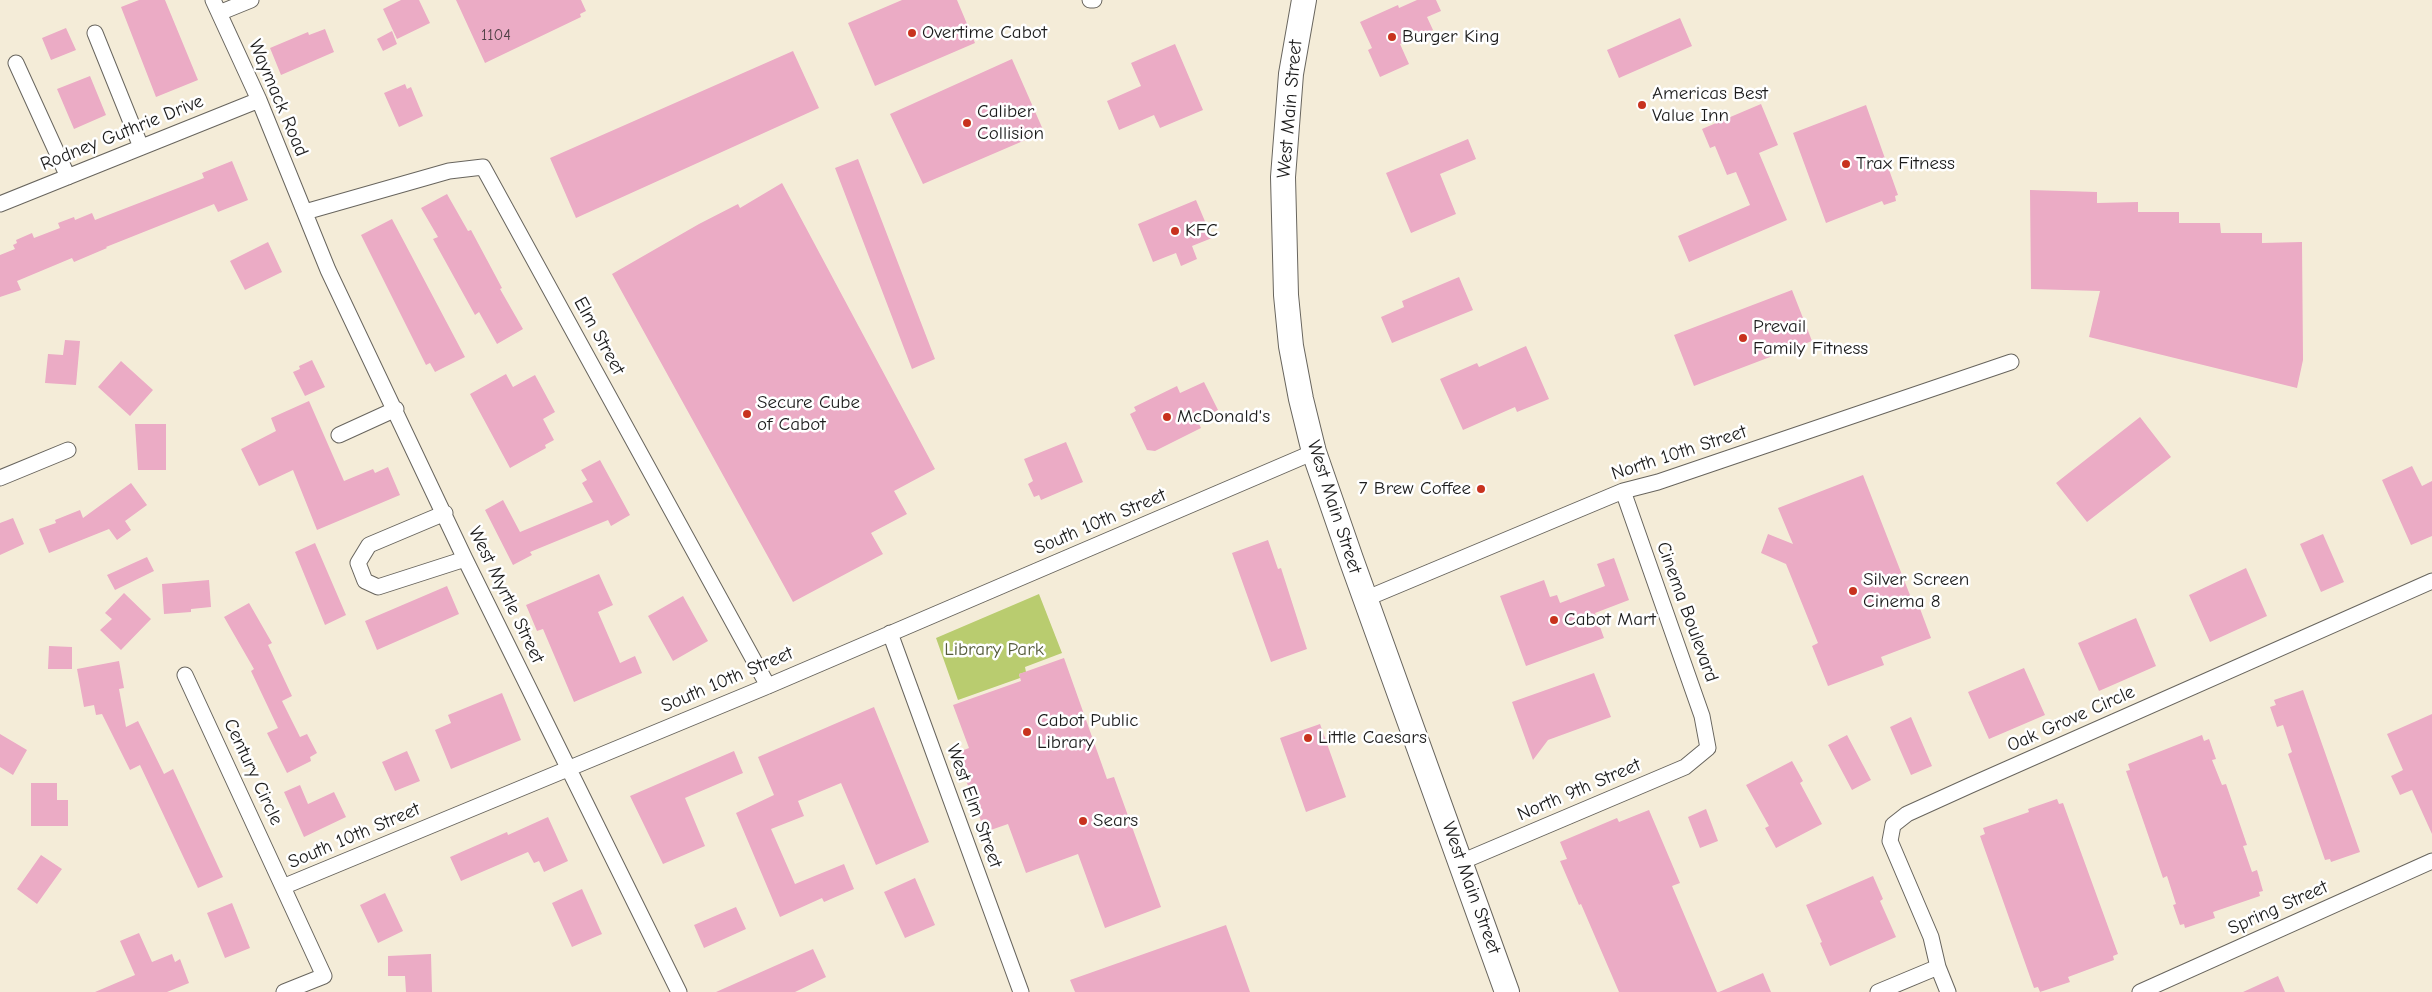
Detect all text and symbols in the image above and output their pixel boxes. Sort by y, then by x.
place label: Overtime Cabot [922,22,1047,44]
house number: 1104 [481,25,511,45]
place label: Burger King [1402,26,1499,48]
marker: Overtime Cabot [906,27,918,39]
marker: Burger King [1386,31,1398,43]
street label: Waymack Road [243,36,313,160]
street label: West Main Street [1273,39,1307,179]
place label: Americas Best Value Inn [1652,83,1768,127]
street label: Rodney Guthrie Drive [37,90,207,176]
marker: Americas Best Value Inn [1636,99,1648,111]
place label: Caliber Collision [977,101,1044,145]
marker: Caliber Collision [961,117,973,129]
place label: Trax Fitness [1856,153,1955,175]
marker: Trax Fitness [1840,158,1852,170]
place label: KFC [1185,220,1218,242]
marker: KFC [1169,225,1181,237]
street label: Elm Street [568,293,630,379]
place label: Prevail Family Fitness [1753,316,1868,360]
marker: Prevail Family Fitness [1737,332,1749,344]
place label: Secure Cube of Cabot [757,392,860,436]
place label: McDonald's [1177,406,1270,428]
marker: Secure Cube of Cabot [741,408,753,420]
marker: McDonald's [1161,411,1173,423]
street label: North 10th Street [1609,420,1749,486]
street label: West Main Street [1302,437,1366,577]
place label: 7 Brew Coffee [1359,478,1471,500]
marker: 7 Brew Coffee [1475,483,1487,495]
street label: South 10th Street [1031,484,1169,560]
street label: West Myrtle Street [463,523,549,667]
street label: Cinema Boulevard [1651,539,1723,685]
place label: Silver Screen Cinema 8 [1863,569,1969,613]
marker: Silver Screen Cinema 8 [1847,585,1859,597]
place label: Cabot Mart [1564,609,1656,631]
marker: Cabot Mart [1548,614,1560,626]
park label: Library Park [944,639,1044,661]
street label: South 10th Street [658,642,796,718]
street label: Oak Grove Circle [2004,681,2138,757]
place label: Cabot Public Library [1037,710,1138,754]
street label: Century Circle [218,715,288,829]
marker: Cabot Public Library [1021,726,1033,738]
place label: Little Caesars [1318,727,1427,749]
marker: Little Caesars [1302,732,1314,744]
street label: West Elm Street [941,741,1007,871]
street label: North 9th Street [1514,754,1644,826]
street label: South 10th Street [285,798,423,874]
place label: Sears [1093,810,1138,832]
marker: Sears [1077,815,1089,827]
street label: West Main Street [1437,819,1505,957]
street label: Spring Street [2225,876,2331,940]

